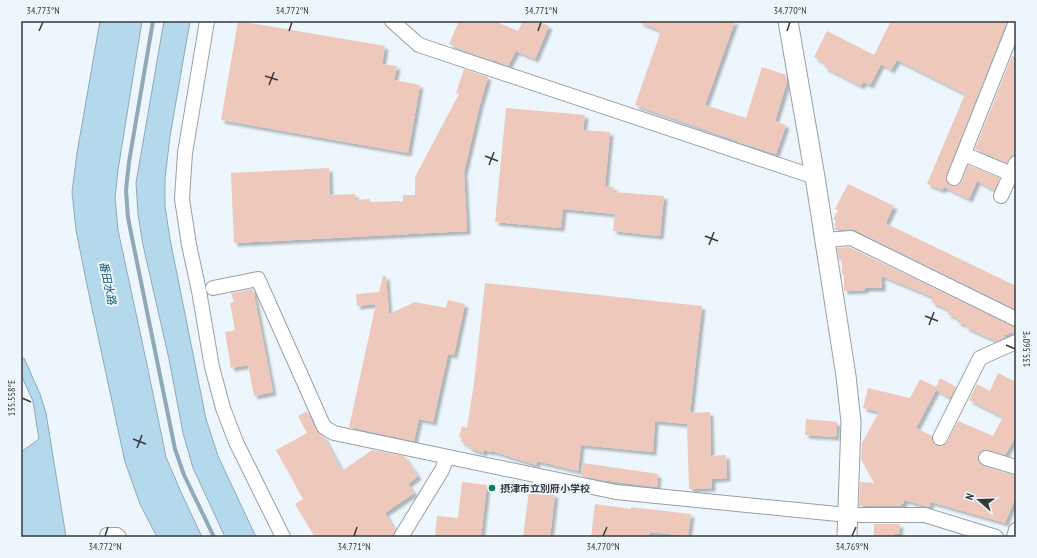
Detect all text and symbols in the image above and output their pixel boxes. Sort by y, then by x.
text: 34.773°N [26,4,60,17]
text: 34.772°N [275,4,309,17]
text: 34.771°N [524,4,558,17]
text: 34.770°N [773,4,807,17]
water label: 番田水路 [97,260,120,307]
text: 135.560°E [1020,331,1033,367]
text: 135.558°E [5,380,18,416]
north arrow [959,480,999,520]
place label: 摂津市立別府小学校 [500,482,590,495]
marker: 摂津市立別府小学校 [487,483,497,493]
text: N [962,491,977,502]
text: 34.772°N [88,540,122,553]
text: 34.771°N [337,540,371,553]
text: 34.770°N [586,540,620,553]
text: 34.769°N [835,540,869,553]

